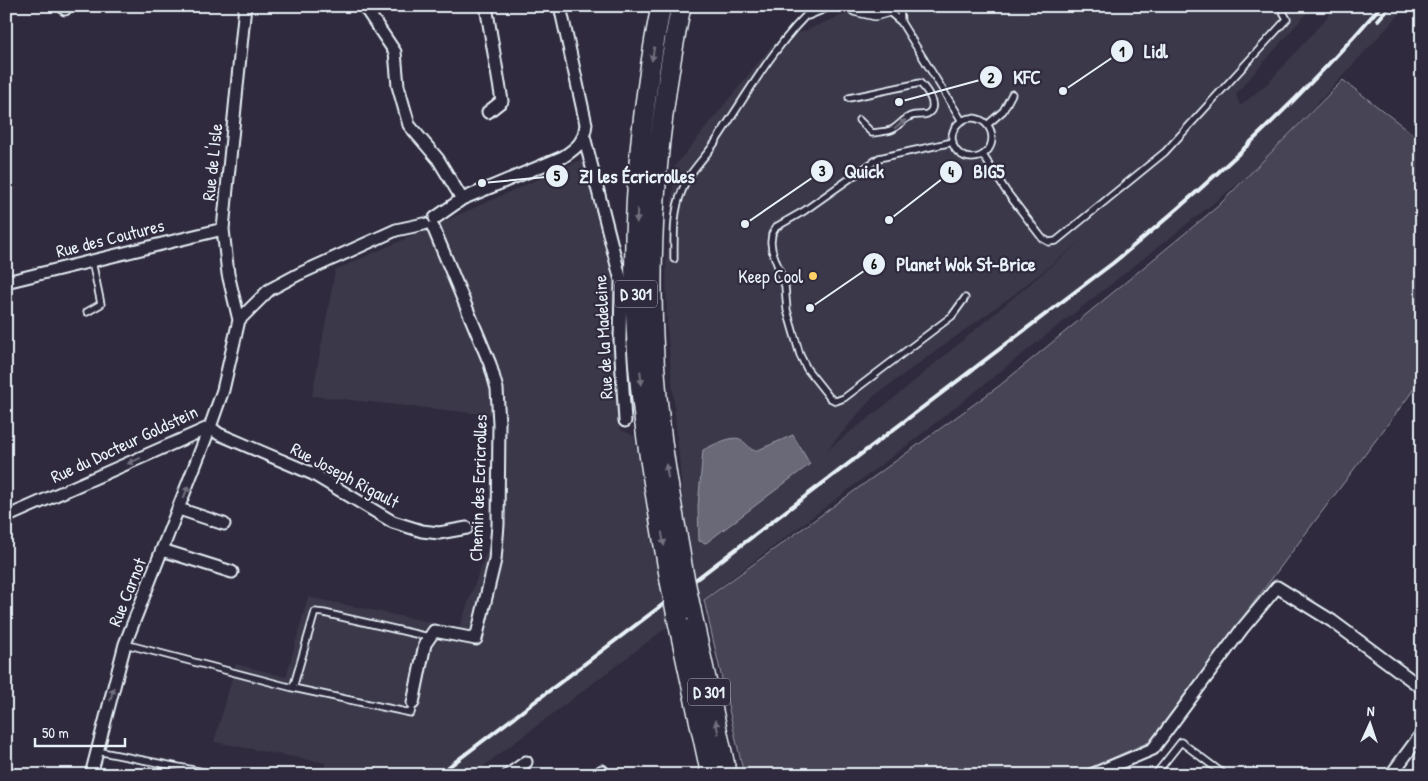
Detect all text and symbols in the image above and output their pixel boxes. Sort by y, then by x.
callout: Lidl [1109,34,1178,68]
text: Lidl [1144,38,1169,64]
text: 1 [1119,41,1125,62]
one-way arrow [648,47,656,63]
callout: KFC [978,60,1051,94]
text: KFC [1013,64,1041,90]
text: 2 [987,67,995,88]
one-way arrow [893,118,906,129]
street label: Rue de L'Isle [196,122,228,202]
callout: Quick [809,154,894,188]
callout: BIG5 [939,155,1015,189]
text: Quick [844,158,884,184]
text: BIG5 [973,158,1006,184]
callout: ZI les Écricrolles [544,159,705,193]
text: 3 [819,160,826,181]
text: 4 [948,161,954,182]
text: ZI les Écricrolles [579,163,695,189]
text: 5 [554,165,561,186]
one-way arrow [632,208,640,224]
street label: Rue des Coutures [53,212,167,264]
callout: Planet Wok St-Brice [861,247,1046,281]
text: Planet Wok St-Brice [896,251,1036,277]
text: 6 [871,253,877,274]
place label: Keep Cool [738,264,803,289]
marker: Keep Cool [807,270,819,282]
street label: Rue de la Madeleine [587,274,619,400]
road number: D 301 [615,280,657,308]
one-way arrow [637,370,645,386]
street label: Rue du Docteur Goldstein [46,399,202,489]
street label: Chemin des Ecricrolles [463,414,493,562]
street label: Rue Joseph Rigault [286,436,404,514]
one-way arrow [127,457,141,465]
one-way arrow [662,463,670,479]
one-way arrow [182,485,190,499]
one-way arrow [660,531,668,547]
street label: Rue Carnot [102,553,152,630]
road number: D 301 [688,679,730,706]
one-way arrow [108,686,116,701]
north arrow [1346,698,1396,748]
text: N [1366,701,1375,720]
scale bar [35,716,125,748]
one-way arrow [712,719,720,735]
text: 50 m [42,722,69,743]

